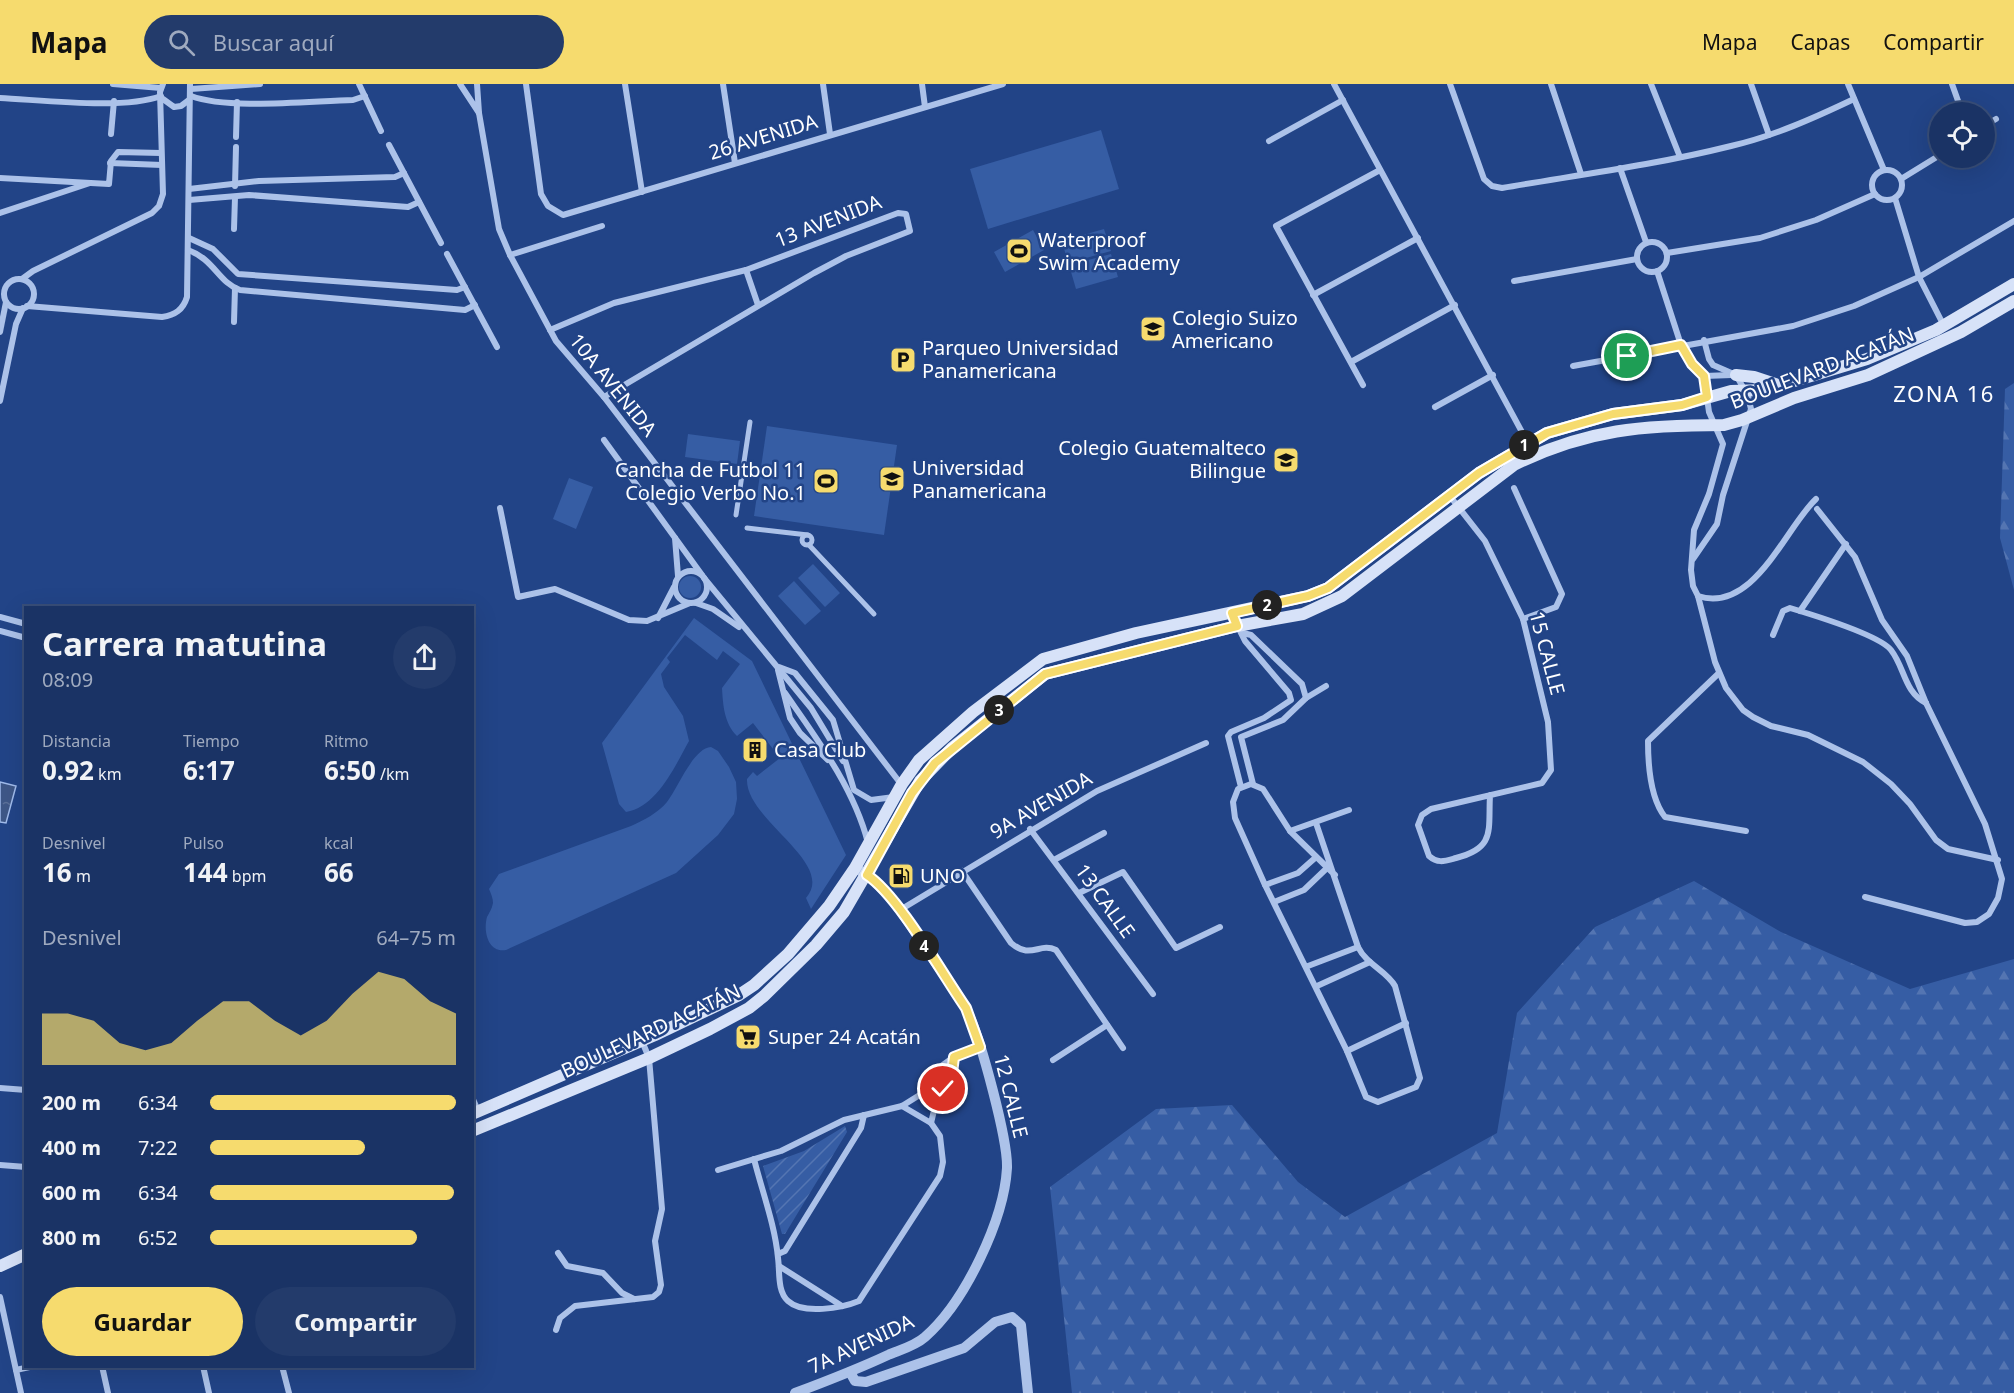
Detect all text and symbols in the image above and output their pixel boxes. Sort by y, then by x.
search box [144,15,564,69]
text: Mapa [30,23,108,61]
icon: search [165,26,198,59]
text: Buscar aquí [213,27,334,57]
text: Mapa [1702,28,1758,56]
text: Capas [1791,28,1850,56]
text: Compartir [1883,28,1984,56]
map controls [1929,102,1995,168]
button: locate [1929,102,1995,168]
street label: 26 AVENIDA [705,107,821,166]
street label: 13 AVENIDA [771,188,885,253]
place label: Waterproof Swim Academy [1038,226,1181,276]
sports icon: Waterproof Swim Academy [1004,236,1034,266]
place label: Colegio Suizo Americano [1172,304,1298,354]
school or university icon: Colegio Suizo Americano [1138,314,1168,344]
street label: BOULEVARD ACATÁN [1726,320,1918,415]
street label: 10A AVENIDA [564,328,663,442]
pin [1601,330,1652,381]
place label: Parqueo Universidad Panamericana [922,334,1119,384]
icon: arrive [1610,339,1643,372]
parking icon: Parqueo Universidad Panamericana [888,345,918,375]
district label: ZONA 16 [1893,378,1995,408]
pin: 1 [1509,430,1539,460]
place label: Colegio Guatemalteco Bilingue [1058,434,1266,484]
text: 1 [1519,434,1529,456]
school or university icon: Colegio Guatemalteco Bilingue [1271,445,1301,475]
place label: Universidad Panamericana [912,454,1047,504]
place label: Cancha de Futbol 11 Colegio Verbo No.1 [615,456,806,506]
school or university icon: Universidad Panamericana [877,464,907,494]
sports icon: Cancha de Futbol 11 Colegio Verbo No.1 [811,466,841,496]
pin: 2 [1252,590,1282,620]
text: 2 [1262,594,1272,616]
street label: 15 CALLE [1523,608,1572,698]
text: Carrera matutina [42,621,327,666]
button: share [393,626,456,689]
text: 08:09 [42,666,93,693]
pin: 3 [984,695,1014,725]
text: 3 [994,699,1004,721]
text: Distancia [42,730,111,752]
text: Tiempo [183,730,240,752]
text: Ritmo [324,730,369,752]
building icon: Casa Club [740,735,770,765]
place label: Casa Club [774,736,866,763]
text: 0.92 [42,752,94,788]
text: 6:17 [183,752,235,788]
text: 6:50 [324,752,376,788]
text: km [94,763,122,785]
text: /km [376,763,410,785]
street label: 9A AVENIDA [985,764,1097,845]
text: Desnivel [42,832,106,854]
text: Pulso [183,832,224,854]
text: kcal [324,832,353,854]
text: 16 [42,854,72,890]
text: 144 [183,854,228,890]
text: 66 [324,854,354,890]
street label: 13 CALLE [1069,858,1141,943]
fuel station icon: UNO [886,861,916,891]
place label: UNO [920,862,965,889]
text: m [72,865,91,887]
text: bpm [228,865,266,887]
text: Desnivel [42,924,122,951]
text: 64–75 m [376,924,456,951]
pin: 4 [909,931,939,961]
text: 4 [919,935,929,957]
street label: BOULEVARD ACATÁN [557,977,745,1084]
supermarket icon: Super 24 Acatán [733,1022,763,1052]
place label: Super 24 Acatán [768,1023,921,1050]
street label: 12 CALLE [988,1051,1035,1141]
pin [917,1063,968,1114]
icon: check [926,1072,959,1105]
text: 200 m [42,1089,101,1116]
text: 6:34 [138,1089,178,1116]
text: 400 m [42,1134,101,1161]
text: 7:22 [138,1134,178,1161]
text: 600 m [42,1179,101,1206]
text: 6:34 [138,1179,178,1206]
text: 800 m [42,1224,101,1251]
text: 6:52 [138,1224,178,1251]
button: Guardar [42,1287,243,1356]
button: Compartir [255,1287,456,1356]
street label: 7A AVENIDA [804,1307,918,1380]

